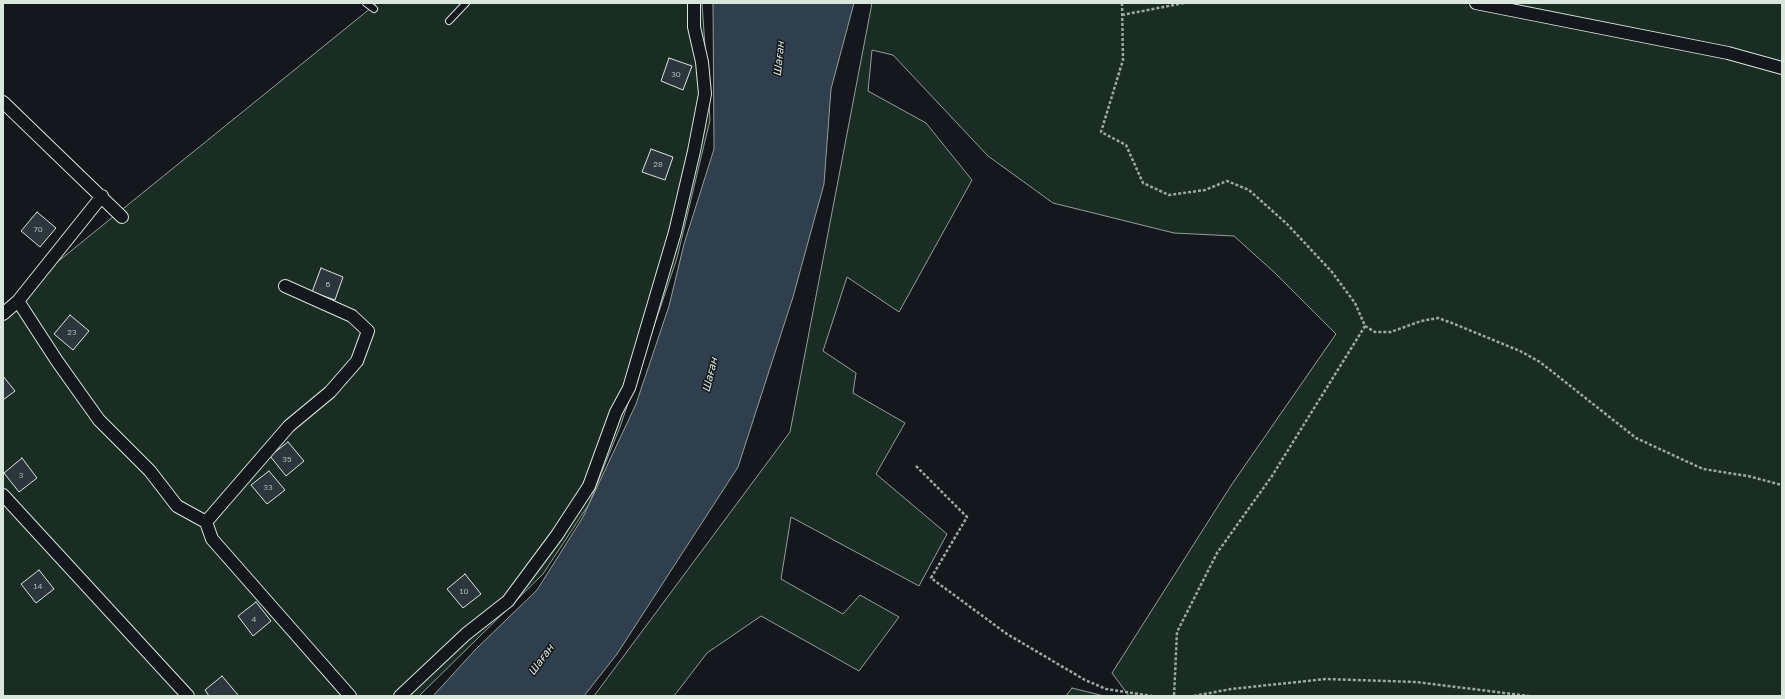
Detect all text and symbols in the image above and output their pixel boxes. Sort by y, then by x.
water label: Шаған [771,41,787,77]
house number: 30 [671,69,681,79]
house number: 28 [653,159,663,169]
house number: 70 [33,224,43,234]
house number: 6 [326,279,330,289]
house number: 23 [67,327,77,337]
water label: Шаған [699,356,721,394]
house number: 35 [282,454,292,464]
house number: 3 [19,470,23,480]
house number: 33 [263,482,273,492]
house number: 14 [34,581,42,591]
house number: 10 [460,586,468,596]
house number: 4 [252,614,256,624]
water label: Шаған [525,642,557,678]

